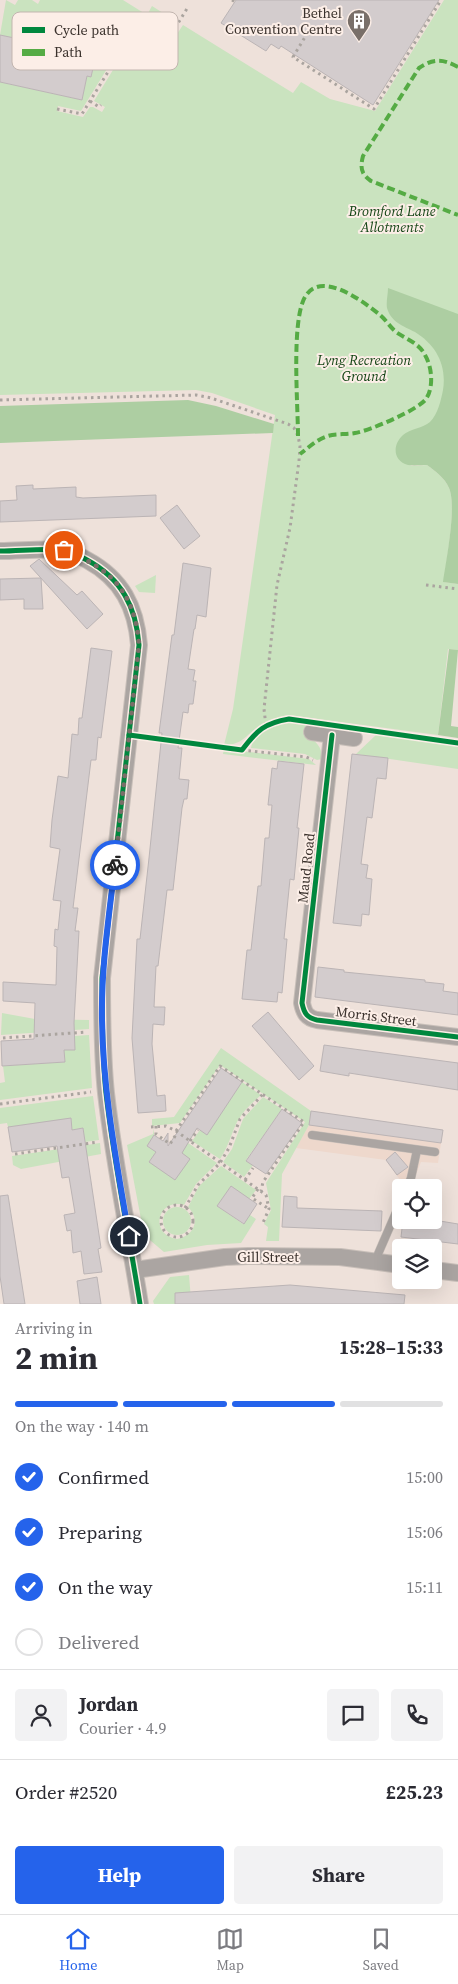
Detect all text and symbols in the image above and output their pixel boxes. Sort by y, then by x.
place label: Bethel Convention Centre [225,3,342,39]
building icon: Bethel Convention Centre [346,8,372,42]
legend [12,12,178,70]
text: Cycle path [54,20,119,40]
text: Path [54,42,82,62]
park label: Bromford Lane Allotments [347,201,436,237]
park label: Lyng Recreation Ground [316,350,411,386]
pin [43,529,85,571]
icon: bag [50,536,78,564]
street label: Maud Road [292,832,320,904]
courier [90,840,140,890]
icon: bike [101,851,129,879]
street label: Morris Street [334,1001,418,1031]
map controls [392,1179,442,1289]
button: locate [392,1179,442,1229]
pin [108,1215,150,1257]
icon: home [115,1222,143,1250]
button: layers [392,1239,442,1289]
street label: Gill Street [237,1247,299,1267]
text: Arriving in [15,1317,93,1339]
text: 15:28–15:33 [339,1334,443,1360]
text: 2 min [15,1336,98,1380]
text: On the way · 140 m [15,1415,149,1437]
icon: check [15,1463,43,1491]
text: Confirmed [58,1464,149,1490]
text: 15:00 [406,1466,443,1488]
icon: check [15,1518,43,1546]
text: Preparing [58,1519,142,1545]
text: 15:06 [406,1521,443,1543]
icon: check [15,1573,43,1601]
text: On the way [58,1574,153,1600]
text: 15:11 [406,1576,443,1598]
text: Delivered [58,1629,139,1655]
button: person [15,1689,67,1741]
button: chat [327,1689,379,1741]
button: phone [391,1689,443,1741]
text: Jordan [79,1691,138,1717]
text: Courier · 4.9 [79,1717,167,1739]
text: Order #2520 [15,1779,117,1805]
text: £25.23 [386,1779,443,1805]
button: Help [15,1846,224,1904]
button: Share [234,1846,443,1904]
tab: Home [59,1925,98,1975]
tab: Map [216,1925,244,1975]
tab: Saved [363,1925,399,1975]

